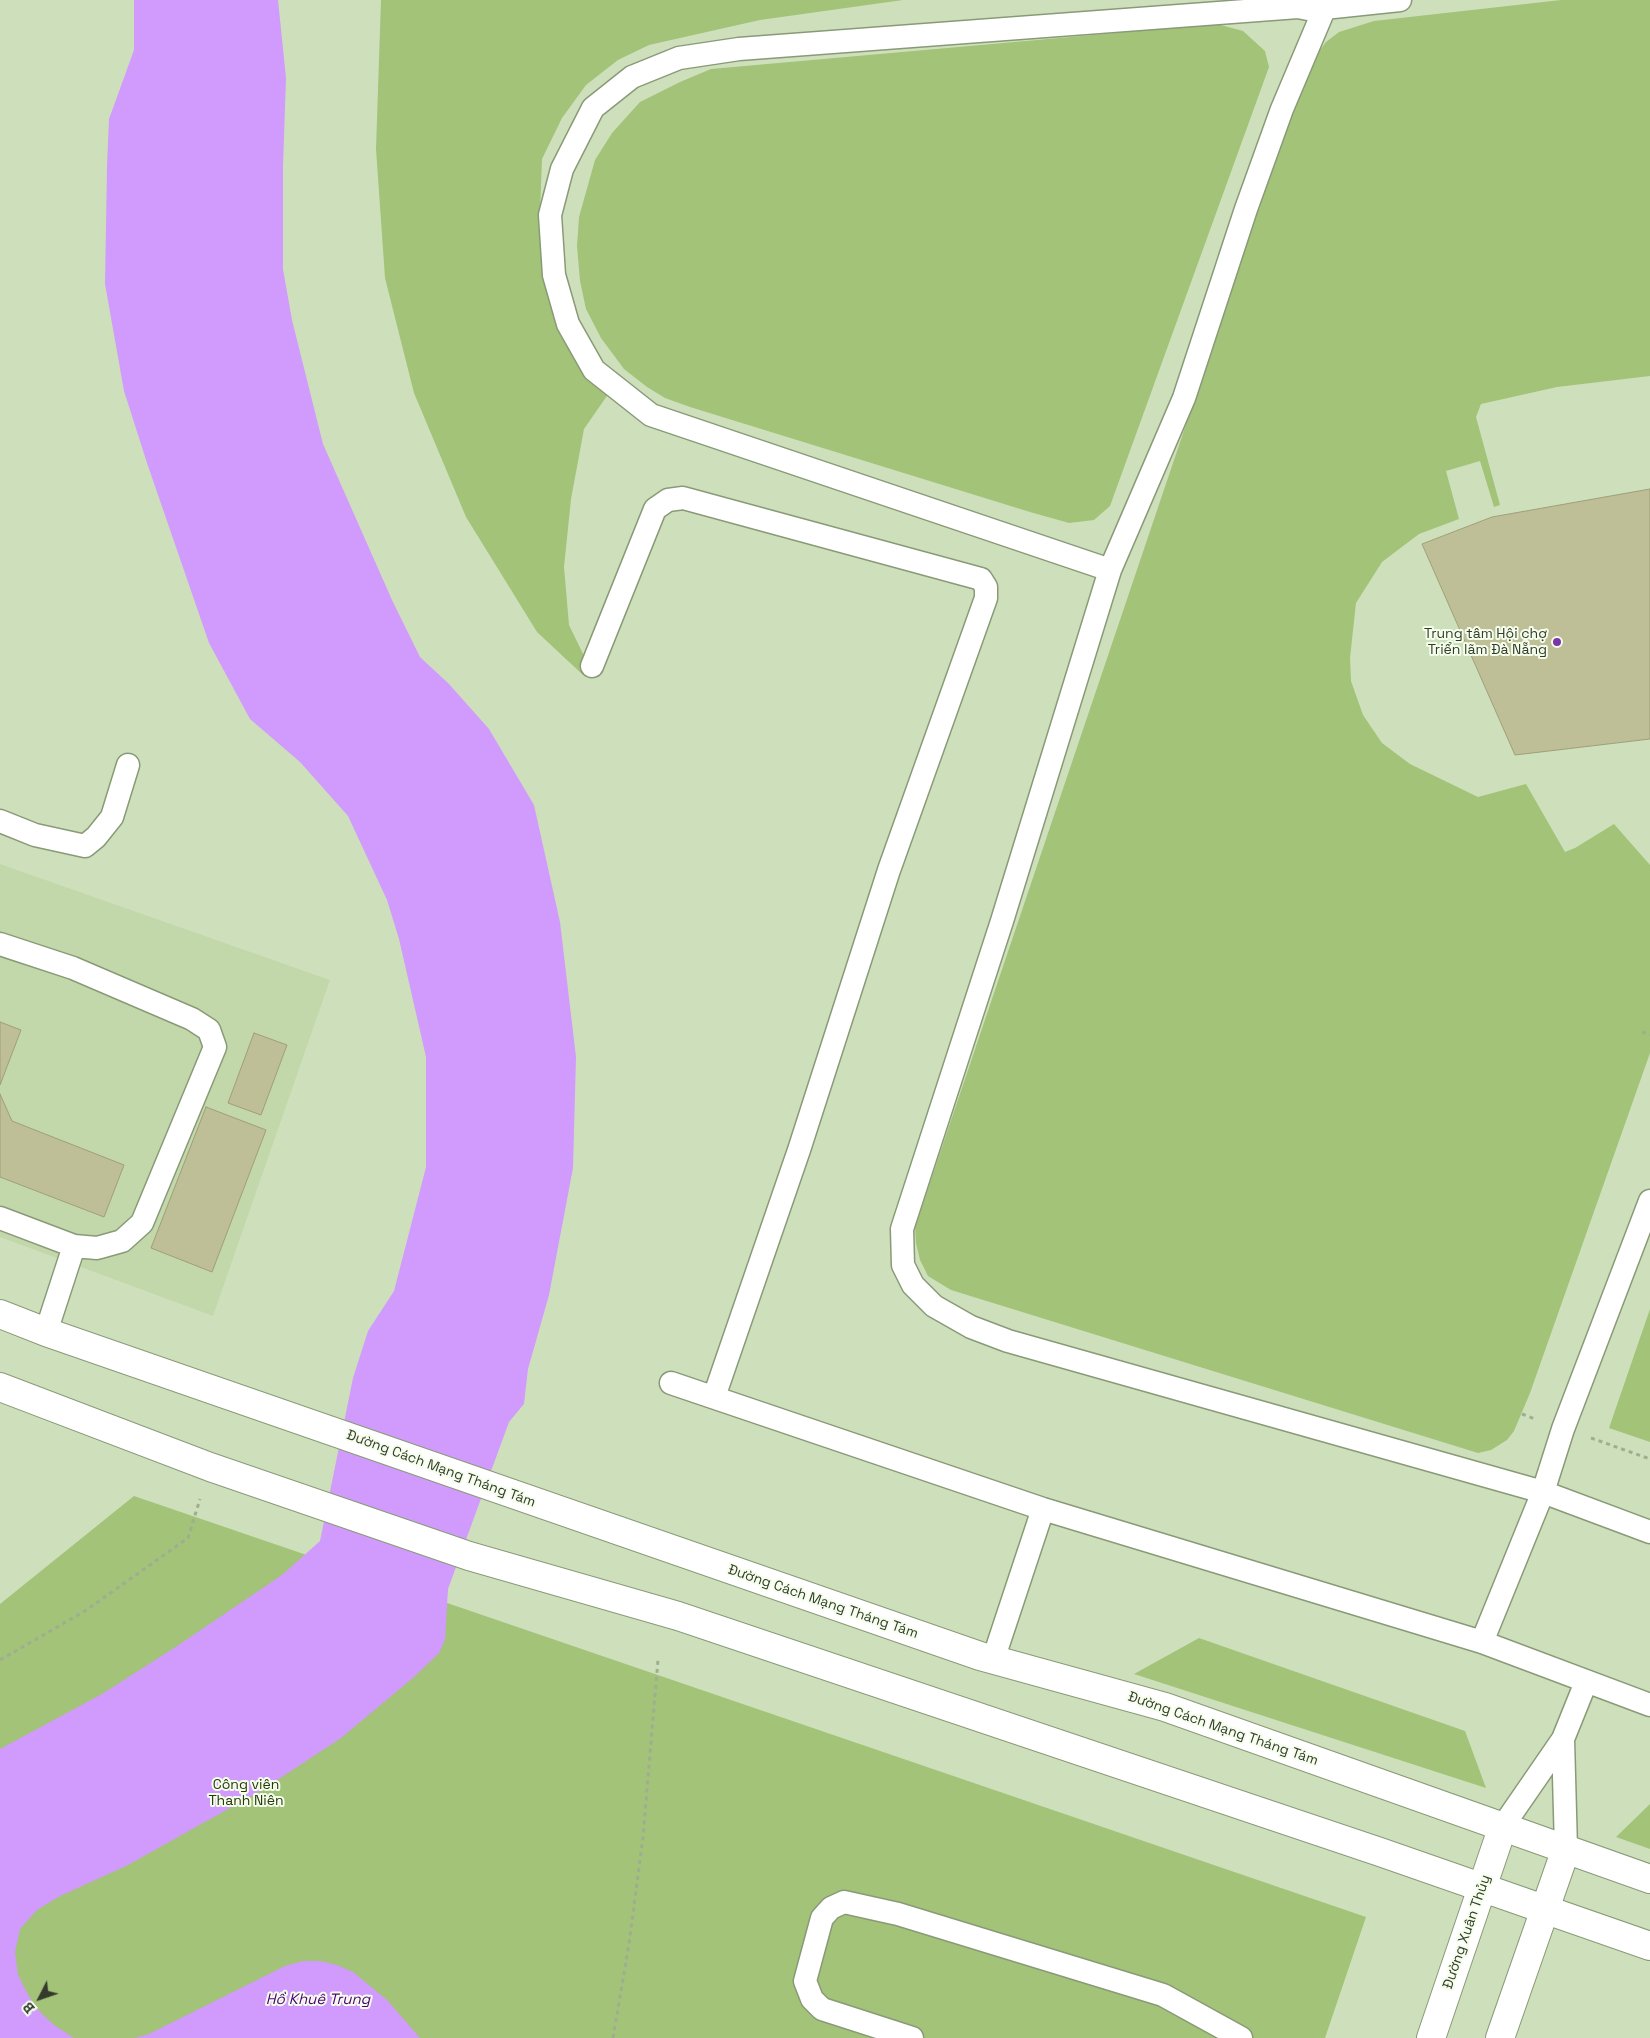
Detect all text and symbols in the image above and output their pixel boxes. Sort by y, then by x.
place label: Trung tâm Hội chợ Triển lãm Đà Nẵng [1424,626,1547,658]
marker: Trung tâm Hội chợ Triển lãm Đà Nẵng [1551,636,1563,648]
street label: Đường Cách Mạng Tháng Tám [344,1427,538,1511]
street label: Đường Cách Mạng Tháng Tám [726,1561,920,1643]
street label: Đường Cách Mạng Tháng Tám [1126,1688,1320,1770]
park label: Công viên Thanh Niên [208,1777,284,1810]
street label: Đường Xuân Thủy [1440,1873,1494,1991]
north arrow [15,1973,65,2023]
water label: Hồ Khuê Trung [266,1991,370,2009]
text: B [19,1998,39,2017]

